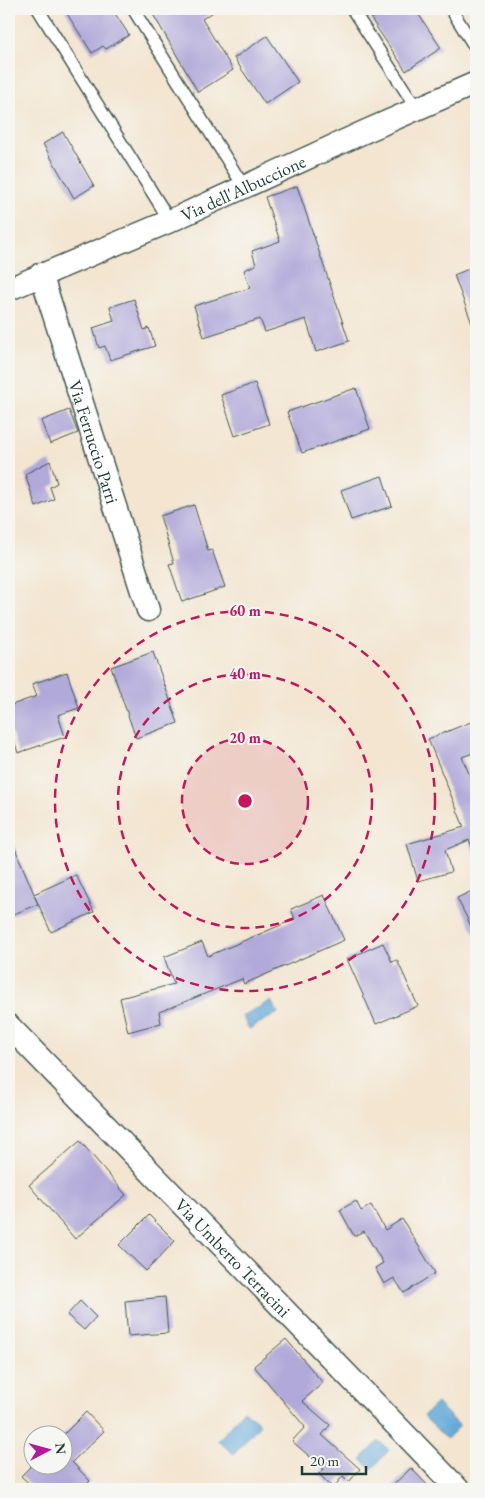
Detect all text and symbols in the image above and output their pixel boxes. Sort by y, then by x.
street label: Via dell'Albuccione [177,149,309,226]
street label: Via Ferruccio Parri [64,377,125,507]
text: 60 m [229,601,261,620]
text: 40 m [229,664,261,683]
text: 20 m [229,728,261,747]
centre of rings [236,792,254,810]
street label: Via Umberto Terracini [170,1193,296,1322]
north arrow [22,1426,72,1476]
text: N [51,1442,71,1456]
scale bar [302,1443,366,1475]
text: 20 m [310,1451,339,1470]

